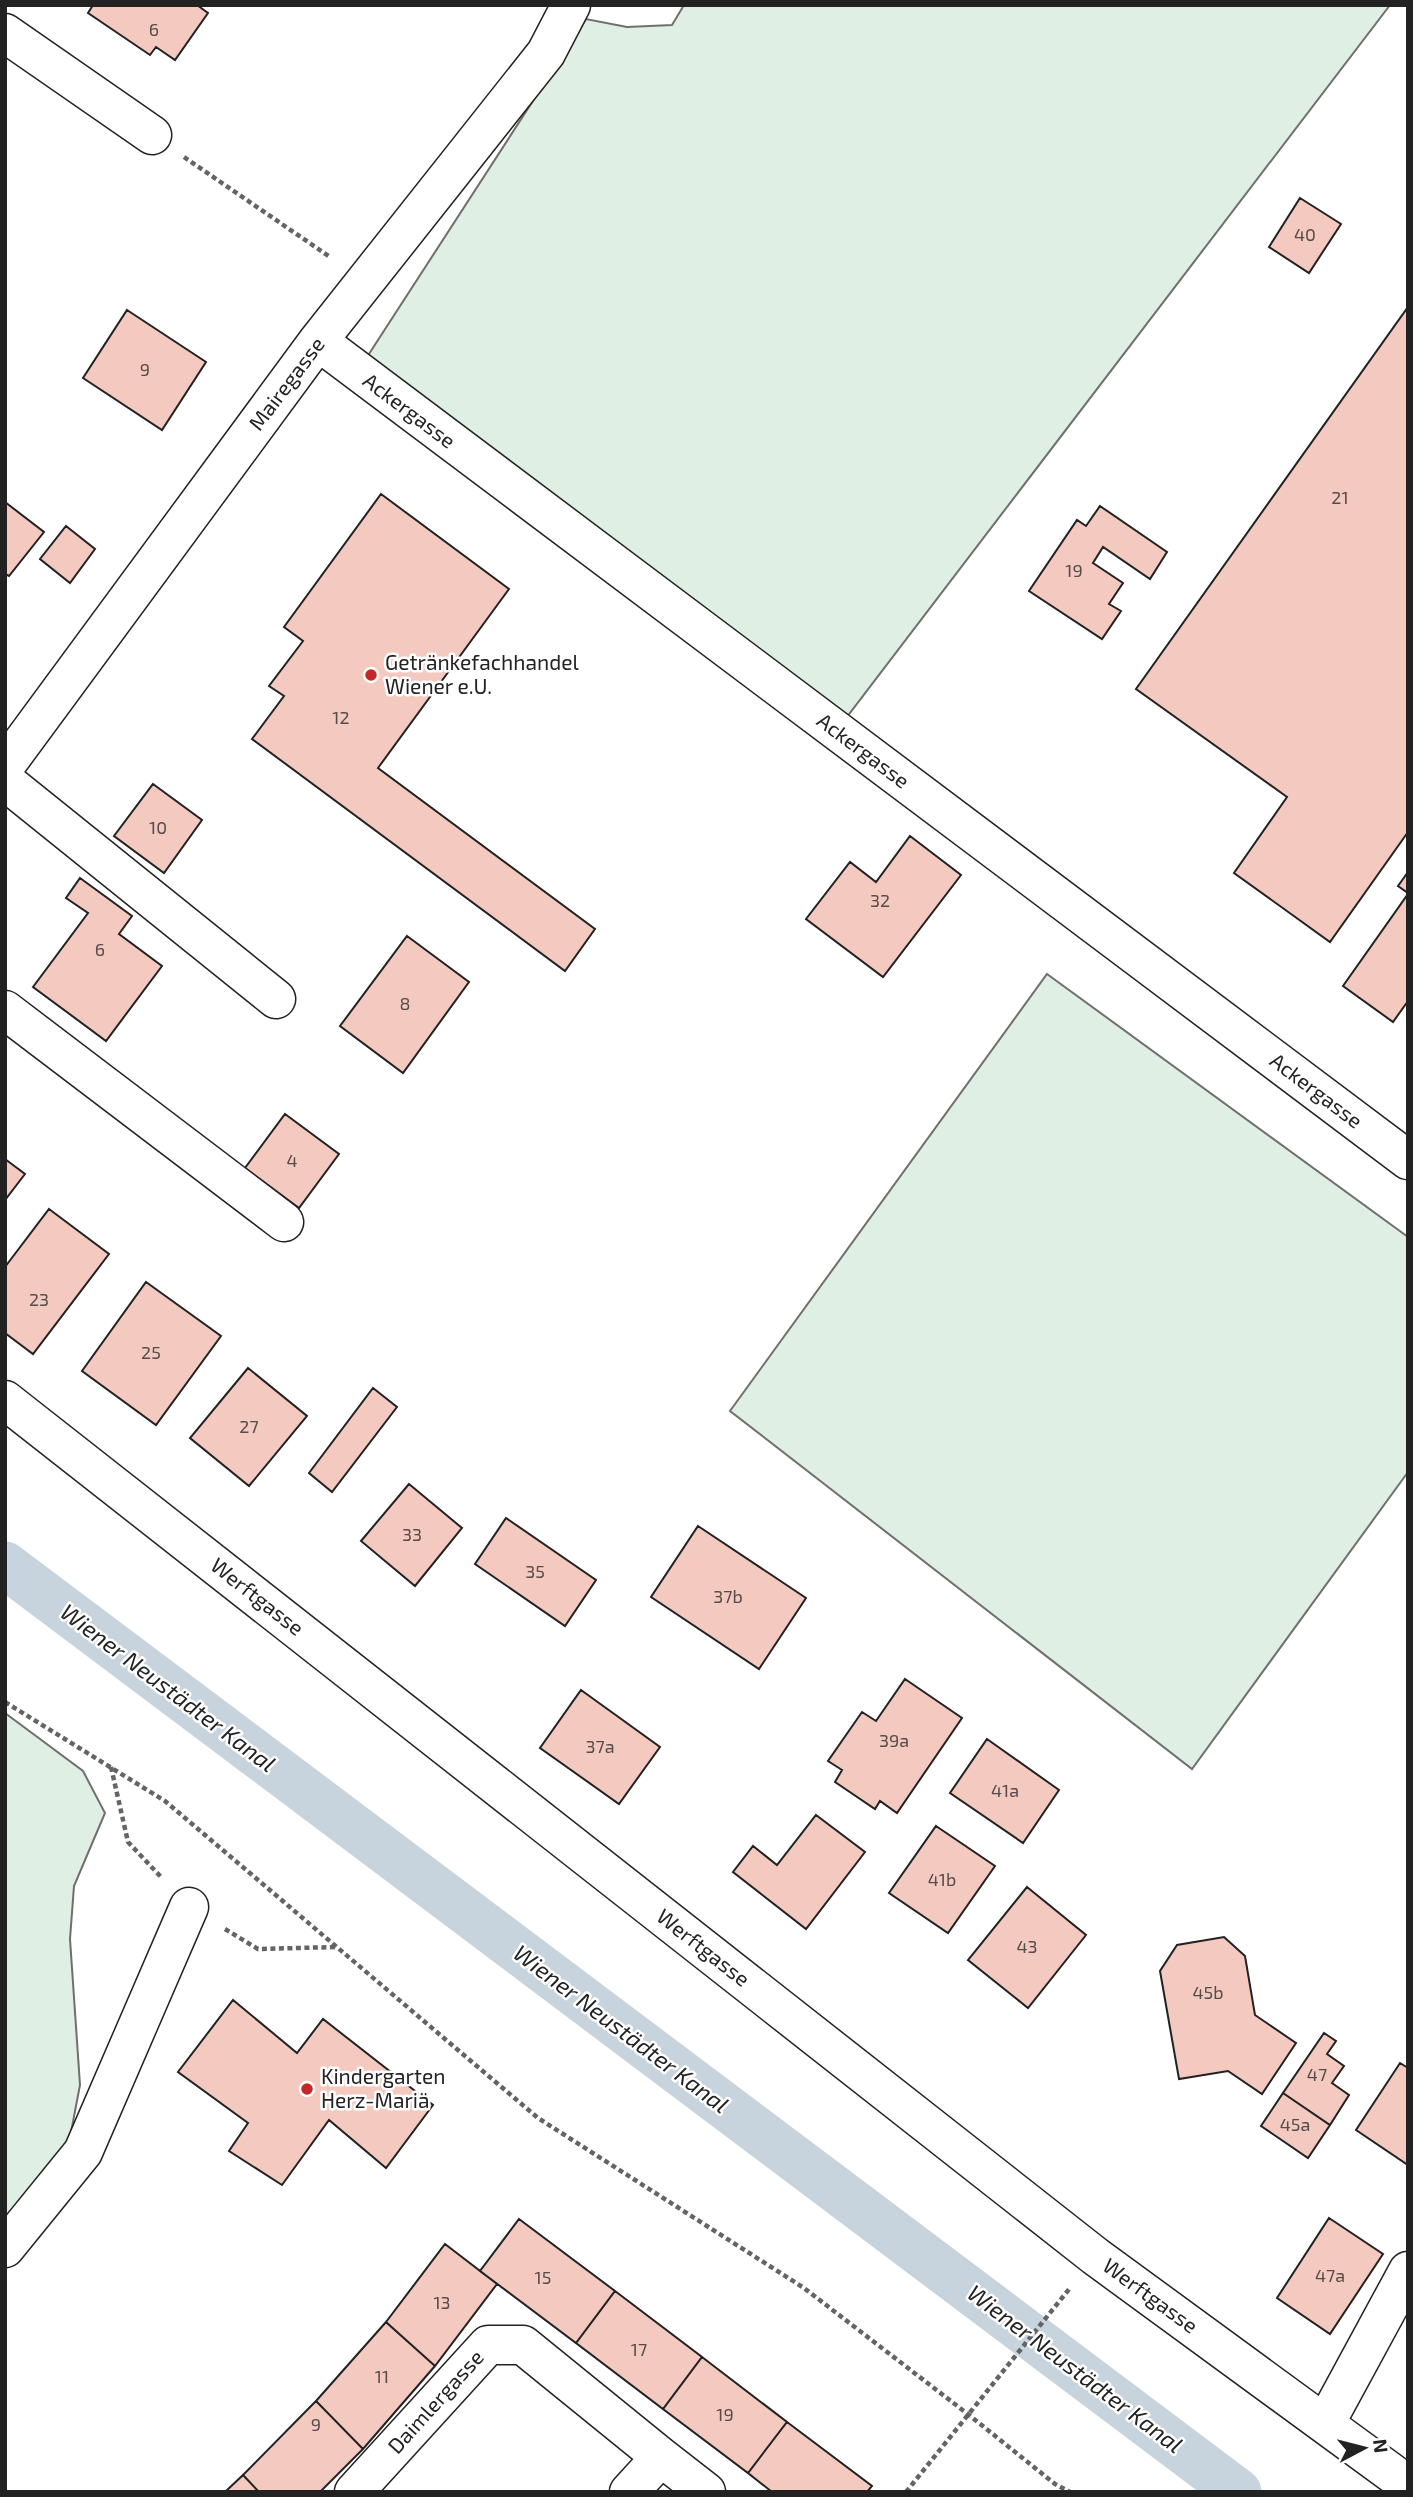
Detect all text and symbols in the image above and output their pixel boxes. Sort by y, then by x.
house number: 6 [149,18,159,40]
house number: 40 [1294,223,1316,245]
street label: Mairegasse [243,332,329,435]
house number: 9 [140,358,150,380]
street label: Ackergasse [359,367,461,453]
house number: 21 [1331,486,1349,508]
house number: 19 [1065,559,1083,581]
place label: Getränkefachhandel Wiener e.U. [385,649,579,698]
marker: Getränkefachhandel Wiener e.U. [363,667,379,683]
house number: 12 [332,706,350,728]
street label: Ackergasse [813,707,915,793]
house number: 10 [149,816,167,838]
house number: 32 [870,889,890,911]
house number: 6 [95,938,105,960]
house number: 8 [400,992,410,1014]
street label: Ackergasse [1266,1047,1368,1133]
house number: 4 [286,1149,298,1171]
house number: 23 [29,1288,49,1310]
house number: 25 [141,1341,161,1363]
house number: 27 [239,1415,259,1437]
house number: 33 [402,1523,422,1545]
street label: Werftgasse [207,1552,309,1640]
house number: 35 [525,1560,545,1582]
house number: 37b [713,1585,743,1607]
water label: Wiener Neustädter Kanal [56,1597,282,1777]
house number: 39a [879,1729,909,1751]
house number: 37a [585,1735,615,1757]
house number: 41a [991,1779,1019,1801]
house number: 41b [928,1868,956,1890]
street label: Werftgasse [653,1903,755,1991]
house number: 43 [1016,1935,1038,1957]
water label: Wiener Neustädter Kanal [509,1938,735,2118]
house number: 45b [1193,1981,1223,2003]
place label: Kindergarten Herz-Mariä [321,2063,446,2112]
house number: 47 [1307,2063,1327,2085]
marker: Kindergarten Herz-Mariä [299,2081,315,2097]
house number: 45a [1280,2113,1310,2135]
street label: Werftgasse [1099,2252,1203,2338]
house number: 47a [1315,2264,1345,2286]
house number: 15 [535,2266,551,2288]
water label: Wiener Neustädter Kanal [963,2278,1189,2458]
house number: 13 [433,2291,451,2313]
house number: 17 [631,2338,647,2360]
street label: Daimlergasse [382,2344,488,2458]
house number: 11 [375,2365,389,2387]
house number: 19 [716,2403,734,2425]
house number: 9 [311,2413,321,2435]
north arrow [1329,2413,1399,2483]
text: N [1369,2438,1394,2454]

